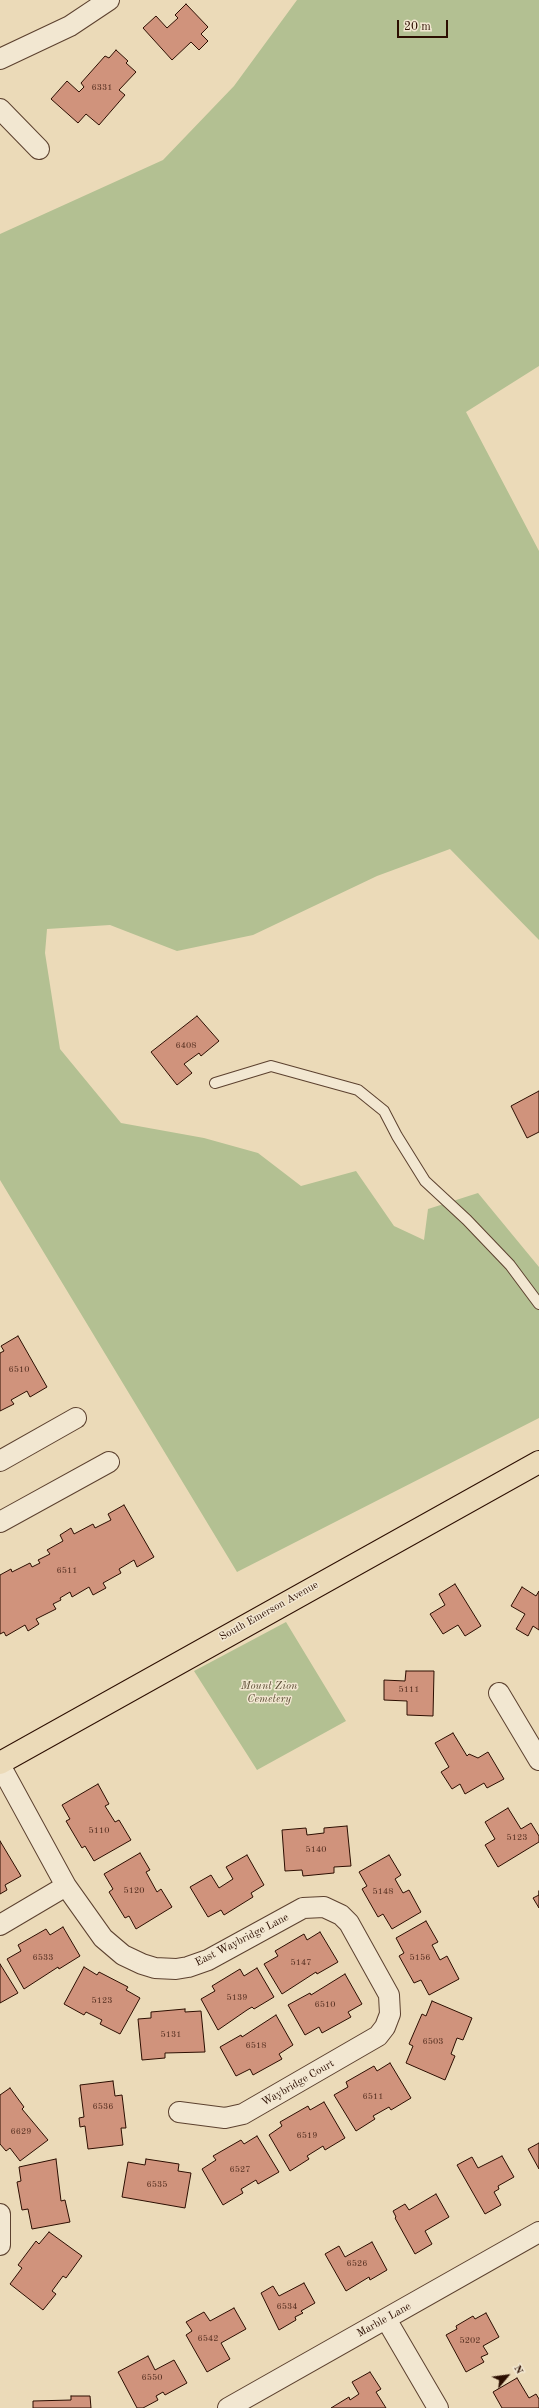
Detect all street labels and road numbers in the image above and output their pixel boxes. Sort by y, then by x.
street label: South Emerson Avenue [217,1578,321,1644]
street label: East Waybridge Lane [193,1911,291,1969]
street label: Waybridge Court [259,2057,337,2109]
street label: Marble Lane [355,2300,413,2340]

